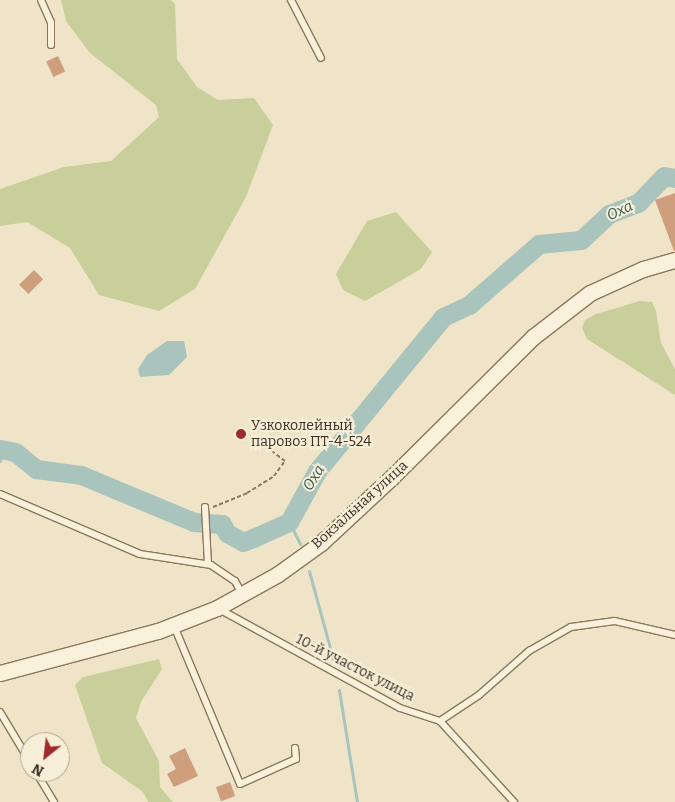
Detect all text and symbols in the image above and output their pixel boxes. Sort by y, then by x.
water label: Оха [604,197,636,225]
place label: Узкоколейный паровоз ПТ-4-524 [251,418,371,451]
marker: Узкоколейный паровоз ПТ-4-524 [235,428,247,440]
street label: Вокзальная улица [309,457,411,553]
water label: Оха [299,462,329,494]
street label: 10-й участок улица [293,631,417,705]
north arrow [20,732,70,782]
text: N [29,760,47,780]

